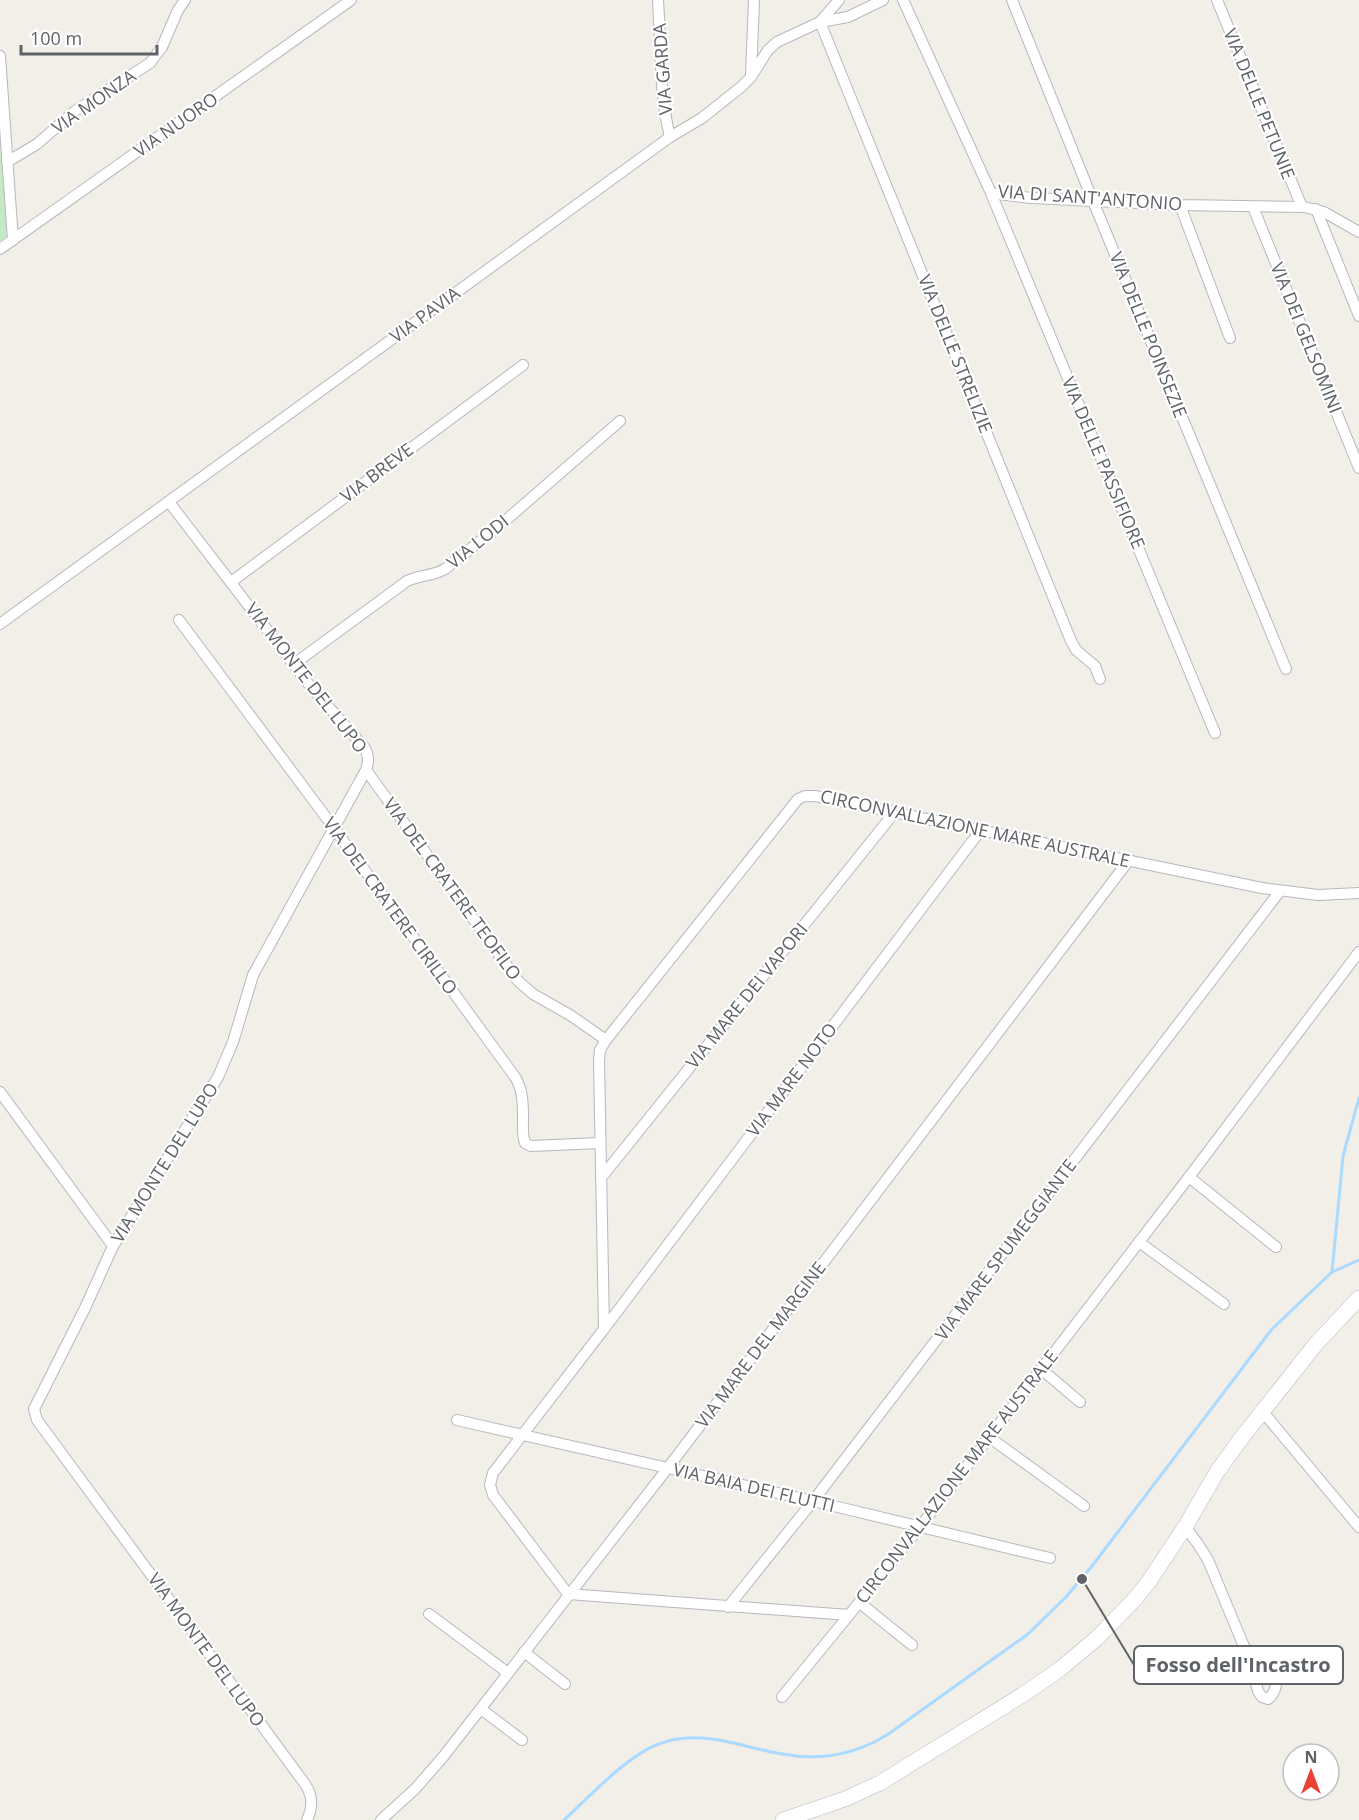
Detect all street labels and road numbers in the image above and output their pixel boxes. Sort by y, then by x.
street label: VIA GARDA [647,22,677,116]
street label: VIA DELLE PETUNIE [1219,25,1301,183]
street label: VIA MONZA [47,63,141,139]
street label: VIA NUORO [129,86,222,162]
street label: VIA DI SANT'ANTONIO [997,179,1183,215]
street label: VIA DELLE POINSEZIE [1105,248,1193,421]
street label: VIA DEI GELSOMINI [1266,259,1348,417]
street label: VIA DELLE STRELIZIE [913,271,999,436]
street label: VIA PAVIA [385,280,465,348]
street label: VIA DELLE PASSIFIORE [1057,373,1151,552]
street label: VIA BREVE [335,437,418,507]
street label: VIA LODI [441,509,513,574]
street label: VIA MONTE DEL LUPO [240,597,373,758]
street label: CIRCONVALLAZIONE MARE AUSTRALE [818,783,1132,873]
street label: VIA DEL CRATERE TEOFILO [378,792,527,985]
street label: VIA DEL CRATERE CIRILLO [318,812,463,999]
street label: VIA MARE DEI VAPORI [680,917,813,1073]
street label: VIA MARE NOTO [740,1018,842,1141]
street label: VIA MONTE DEL LUPO [105,1078,223,1247]
street label: VIA MARE SPUMEGGIANTE [929,1154,1081,1345]
street label: VIA MARE DEL MARGINE [690,1256,831,1433]
street label: CIRCONVALLAZIONE MARE AUSTRALE [850,1345,1063,1608]
street label: VIA BAIA DEI FLUTTI [671,1457,837,1517]
street label: VIA MONTE DEL LUPO [143,1568,271,1731]

